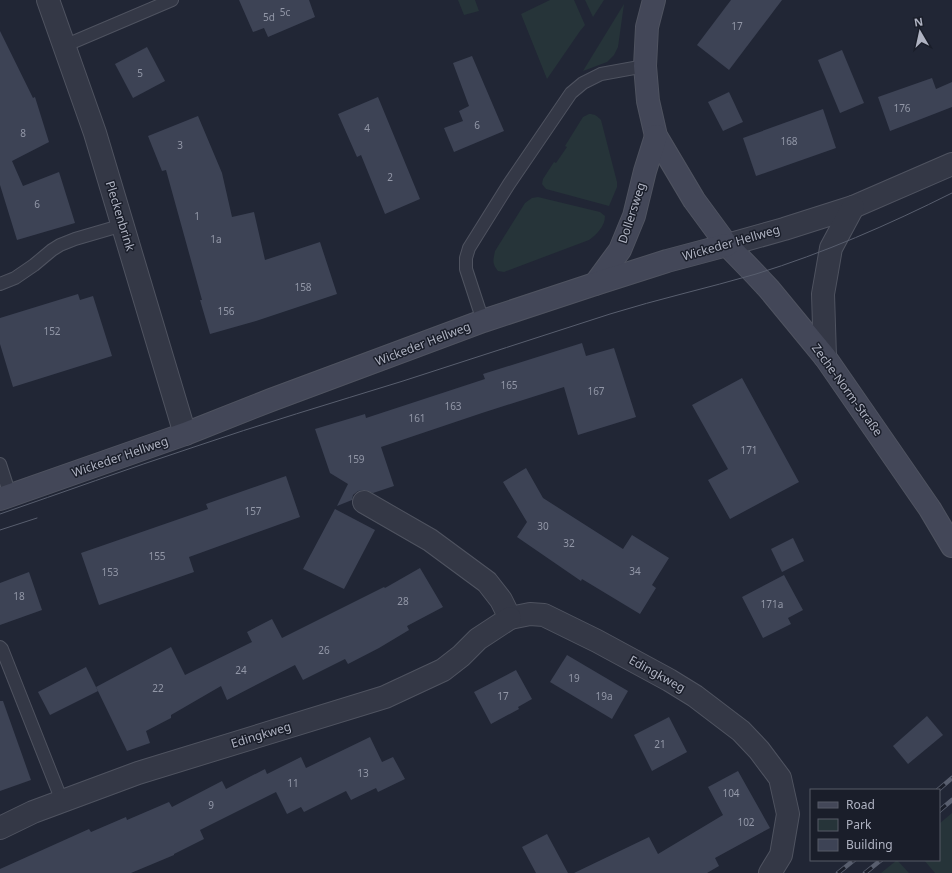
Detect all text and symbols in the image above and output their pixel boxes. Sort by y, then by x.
house number: 5c [280,5,290,19]
house number: 5d [263,10,275,24]
north arrow [900,12,940,52]
text: N [913,14,924,30]
house number: 17 [731,19,743,33]
house number: 5 [137,66,143,80]
house number: 176 [893,101,911,115]
house number: 6 [474,118,480,132]
house number: 4 [364,121,370,135]
house number: 8 [20,126,26,140]
house number: 168 [780,134,798,148]
house number: 3 [177,138,183,152]
house number: 2 [387,170,393,184]
street label: Pleckenbrink [102,179,139,254]
street label: Dollersweg [614,180,649,246]
house number: 6 [34,197,40,211]
house number: 1 [194,209,200,223]
street label: Wickeder Hellweg [680,220,782,265]
house number: 1a [210,232,222,246]
house number: 158 [294,280,312,294]
house number: 156 [217,304,235,318]
street label: Wickeder Hellweg [373,318,473,370]
house number: 152 [43,324,61,338]
street label: Zeche-Norm-Straße [808,340,887,440]
house number: 165 [500,378,518,392]
house number: 167 [587,384,605,398]
house number: 163 [444,399,462,413]
house number: 161 [408,411,426,425]
street label: Wickeder Hellweg [69,432,170,481]
house number: 171 [740,443,758,457]
house number: 159 [347,452,365,466]
house number: 157 [244,504,262,518]
house number: 30 [537,519,549,533]
house number: 32 [563,536,575,550]
house number: 155 [148,549,166,563]
house number: 34 [629,564,641,578]
house number: 153 [101,565,119,579]
house number: 18 [13,589,25,603]
house number: 28 [397,594,409,608]
house number: 171a [761,597,783,611]
house number: 26 [318,643,330,657]
street label: Edingkweg [626,651,688,696]
house number: 24 [235,663,247,677]
house number: 19 [568,671,580,685]
house number: 22 [152,681,164,695]
house number: 17 [497,689,509,703]
house number: 19a [595,689,613,703]
street label: Edingkweg [229,717,293,752]
house number: 21 [654,737,666,751]
house number: 13 [357,766,369,780]
house number: 11 [287,776,299,790]
house number: 104 [722,786,740,800]
legend [810,789,940,861]
text: Road [846,796,875,813]
house number: 9 [208,798,214,812]
house number: 102 [737,815,755,829]
text: Park [846,816,872,833]
text: Building [846,836,893,853]

